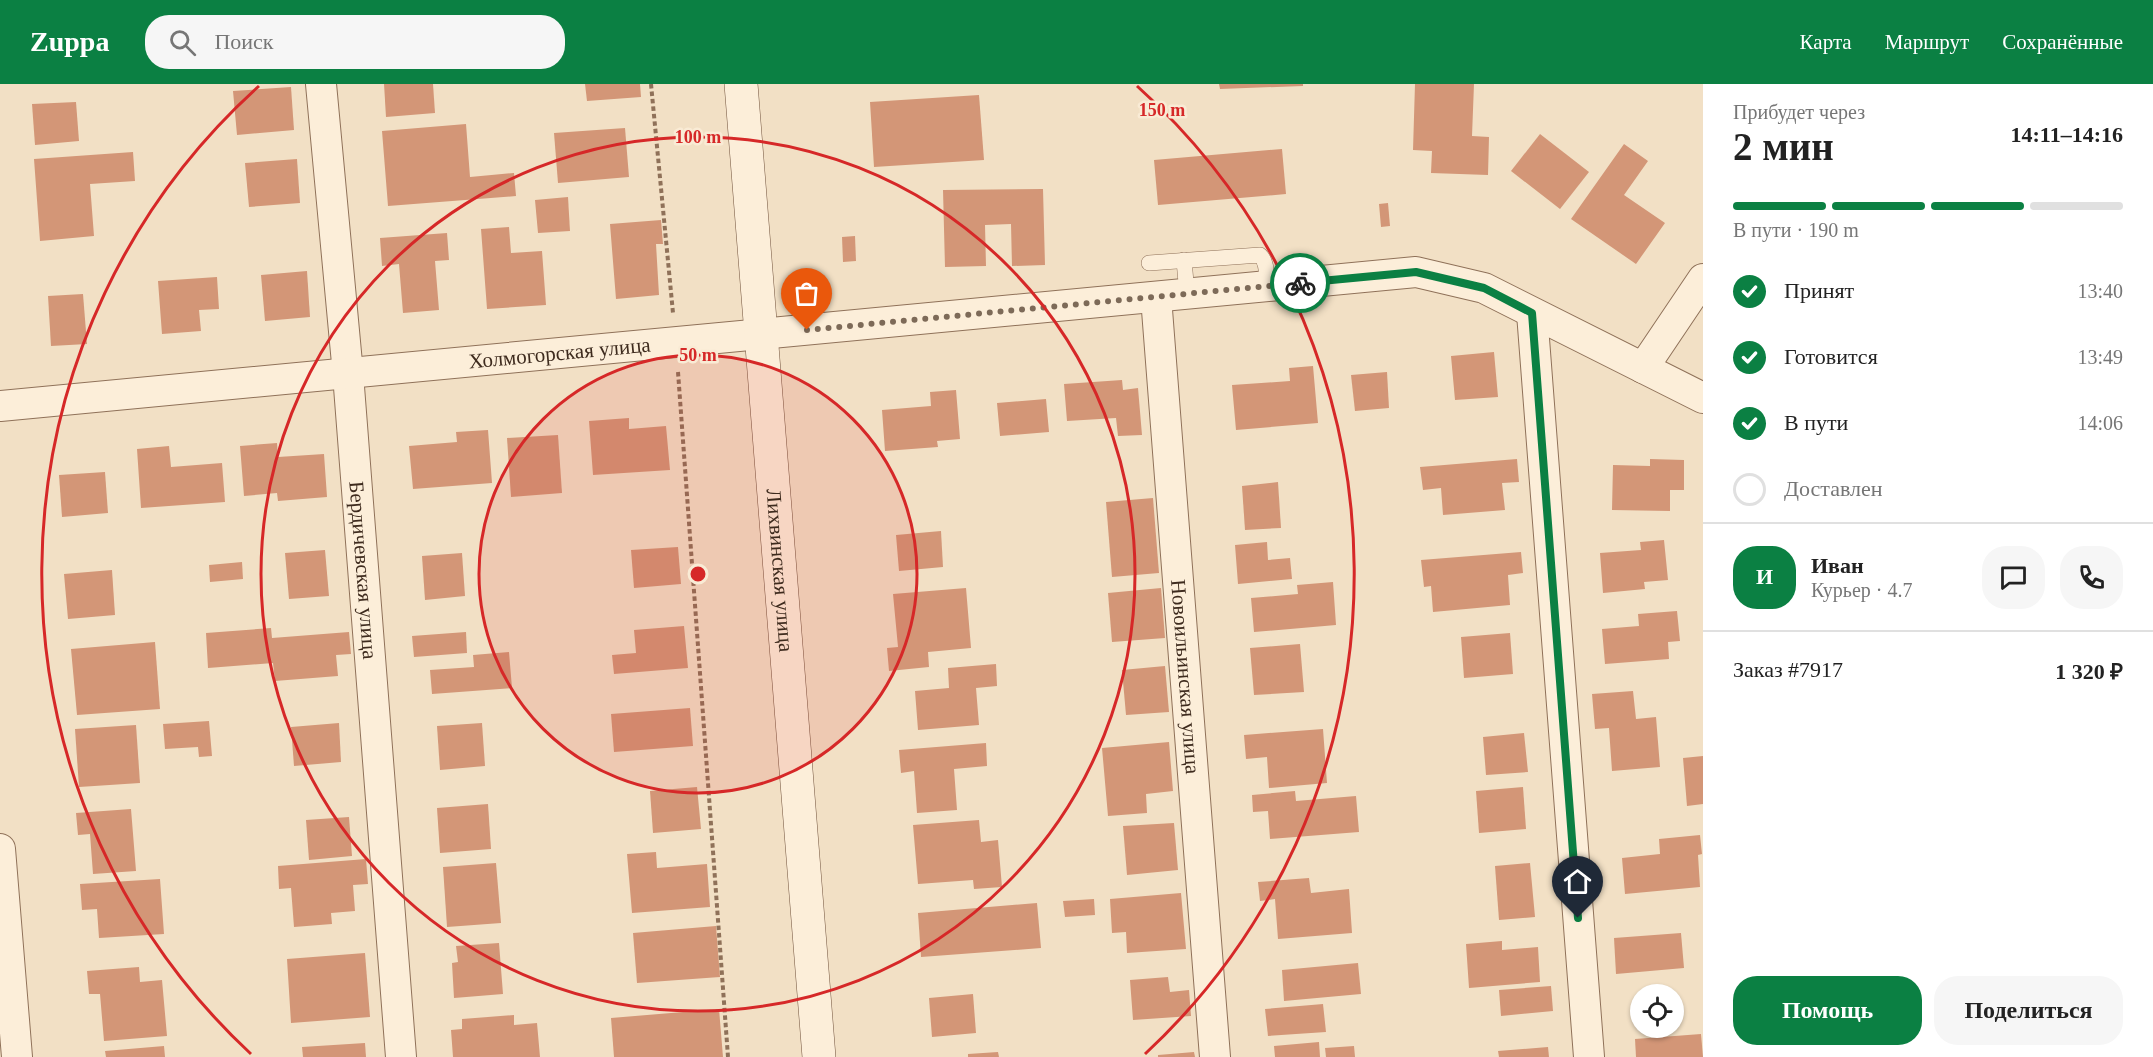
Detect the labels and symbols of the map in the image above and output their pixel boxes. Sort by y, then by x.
text: 150 m [1139,100,1185,120]
text: 100 m [675,127,721,147]
courier [1270,253,1330,313]
pin [781,268,832,330]
street label: Холмогорская улица [467,332,652,374]
text: 50 m [679,345,717,365]
street label: Бердичевская улица [344,480,382,661]
street label: Лихвинская улица [761,488,799,654]
centre of rings [688,564,708,584]
street label: Новоильинская улица [1166,579,1205,776]
pin [1552,856,1603,918]

